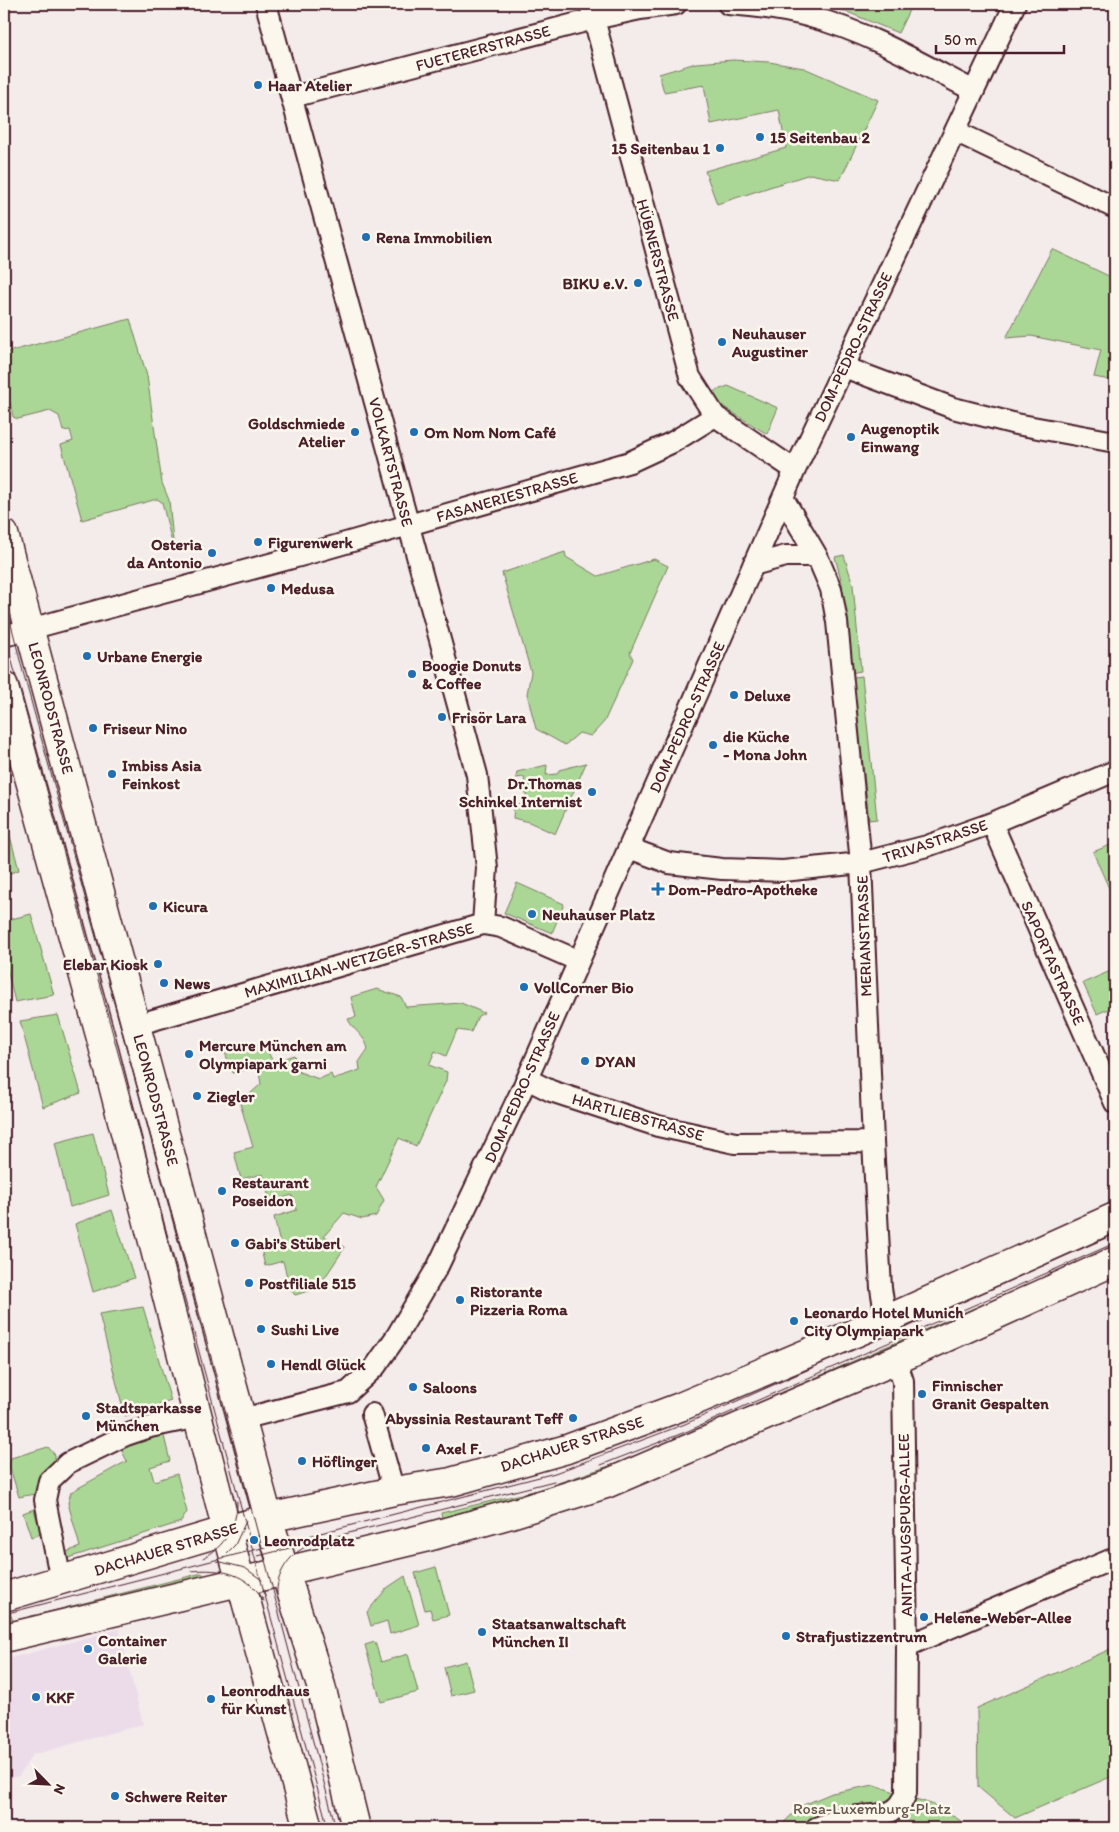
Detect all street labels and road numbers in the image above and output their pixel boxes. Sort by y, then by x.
street label: FUETERERSTRASSE [414,21,553,75]
street label: HÜBNERSTRASSE [633,197,683,323]
street label: DOM-PEDRO-STRASSE [810,269,896,425]
street label: VOLKARTSTRASSE [365,395,417,529]
street label: FASANERIESTRASSE [434,468,580,526]
street label: DOM-PEDRO-STRASSE [645,638,729,796]
street label: LEONRODSTRASSE [24,640,78,776]
street label: TRIVASTRASSE [880,815,990,867]
street label: MERIANSTRASSE [852,875,876,997]
street label: SAPORTASTRASSE [1017,898,1089,1028]
street label: MAXIMILIAN-WETZGER-STRASSE [242,918,476,1002]
street label: DOM-PEDRO-STRASSE [480,1008,564,1166]
street label: LEONRODSTRASSE [129,1032,183,1168]
street label: HARTLIEBSTRASSE [570,1089,706,1145]
street label: DACHAUER STRASSE [498,1412,646,1476]
street label: ANITA-AUGSPURG-ALLEE [894,1433,916,1617]
street label: DACHAUER STRASSE [92,1518,240,1580]

